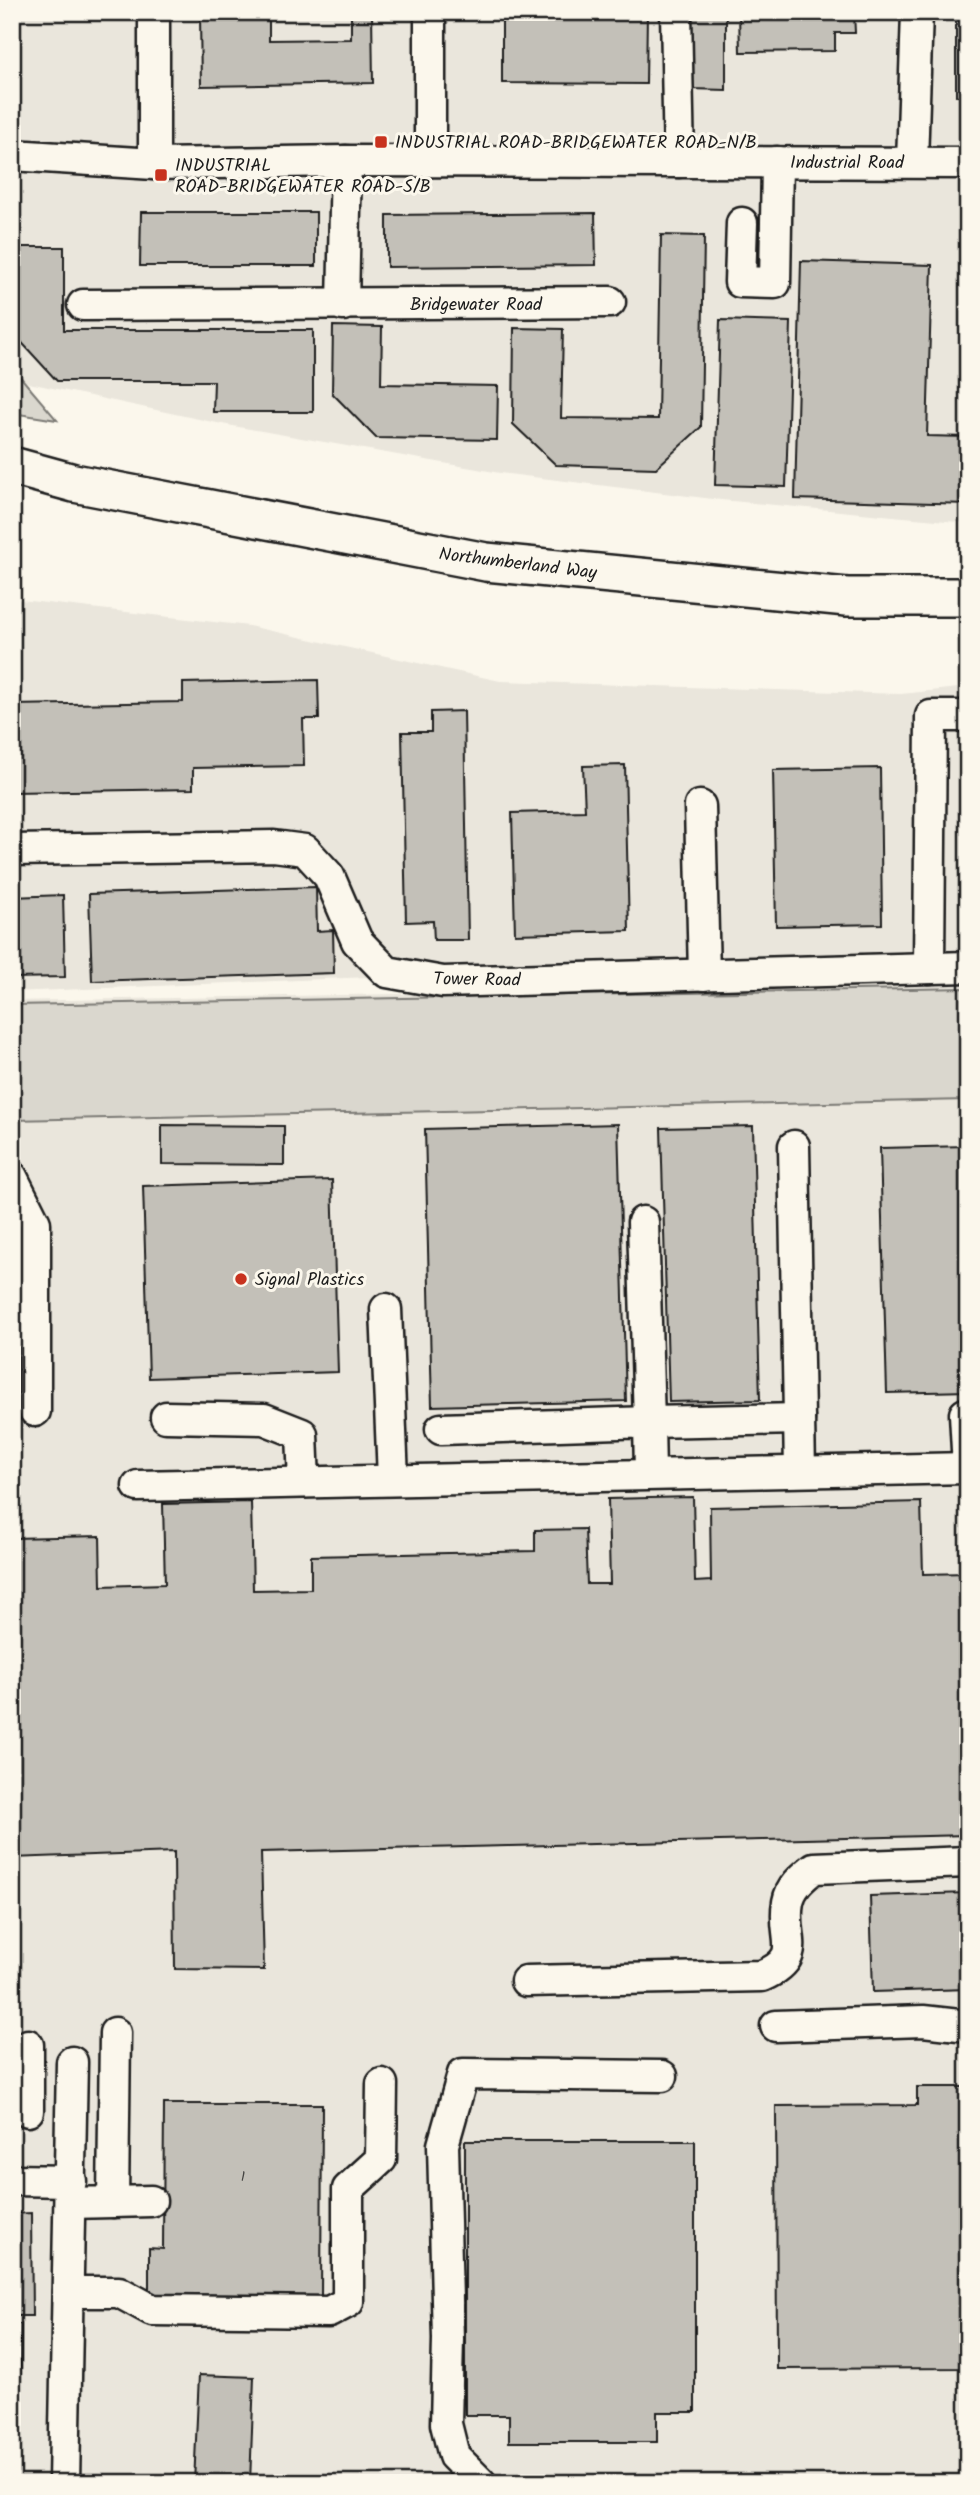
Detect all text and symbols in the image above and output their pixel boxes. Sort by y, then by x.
place label: INDUSTRIAL ROAD-BRIDGEWATER ROAD-N/B [395,129,757,158]
marker: INDUSTRIAL ROAD-BRIDGEWATER ROAD-N/B [373,134,389,150]
street label: Industrial Road [790,149,905,178]
place label: INDUSTRIAL ROAD-BRIDGEWATER ROAD-S/B [175,152,431,202]
marker: INDUSTRIAL ROAD-BRIDGEWATER ROAD-S/B [153,167,169,183]
street label: Bridgewater Road [410,291,543,320]
street label: Northumberland Way [437,540,599,589]
street label: Tower Road [433,965,522,996]
place label: Signal Plastics [255,1266,365,1295]
marker: Signal Plastics [233,1271,249,1287]
house number: 1 [241,2166,245,2188]

